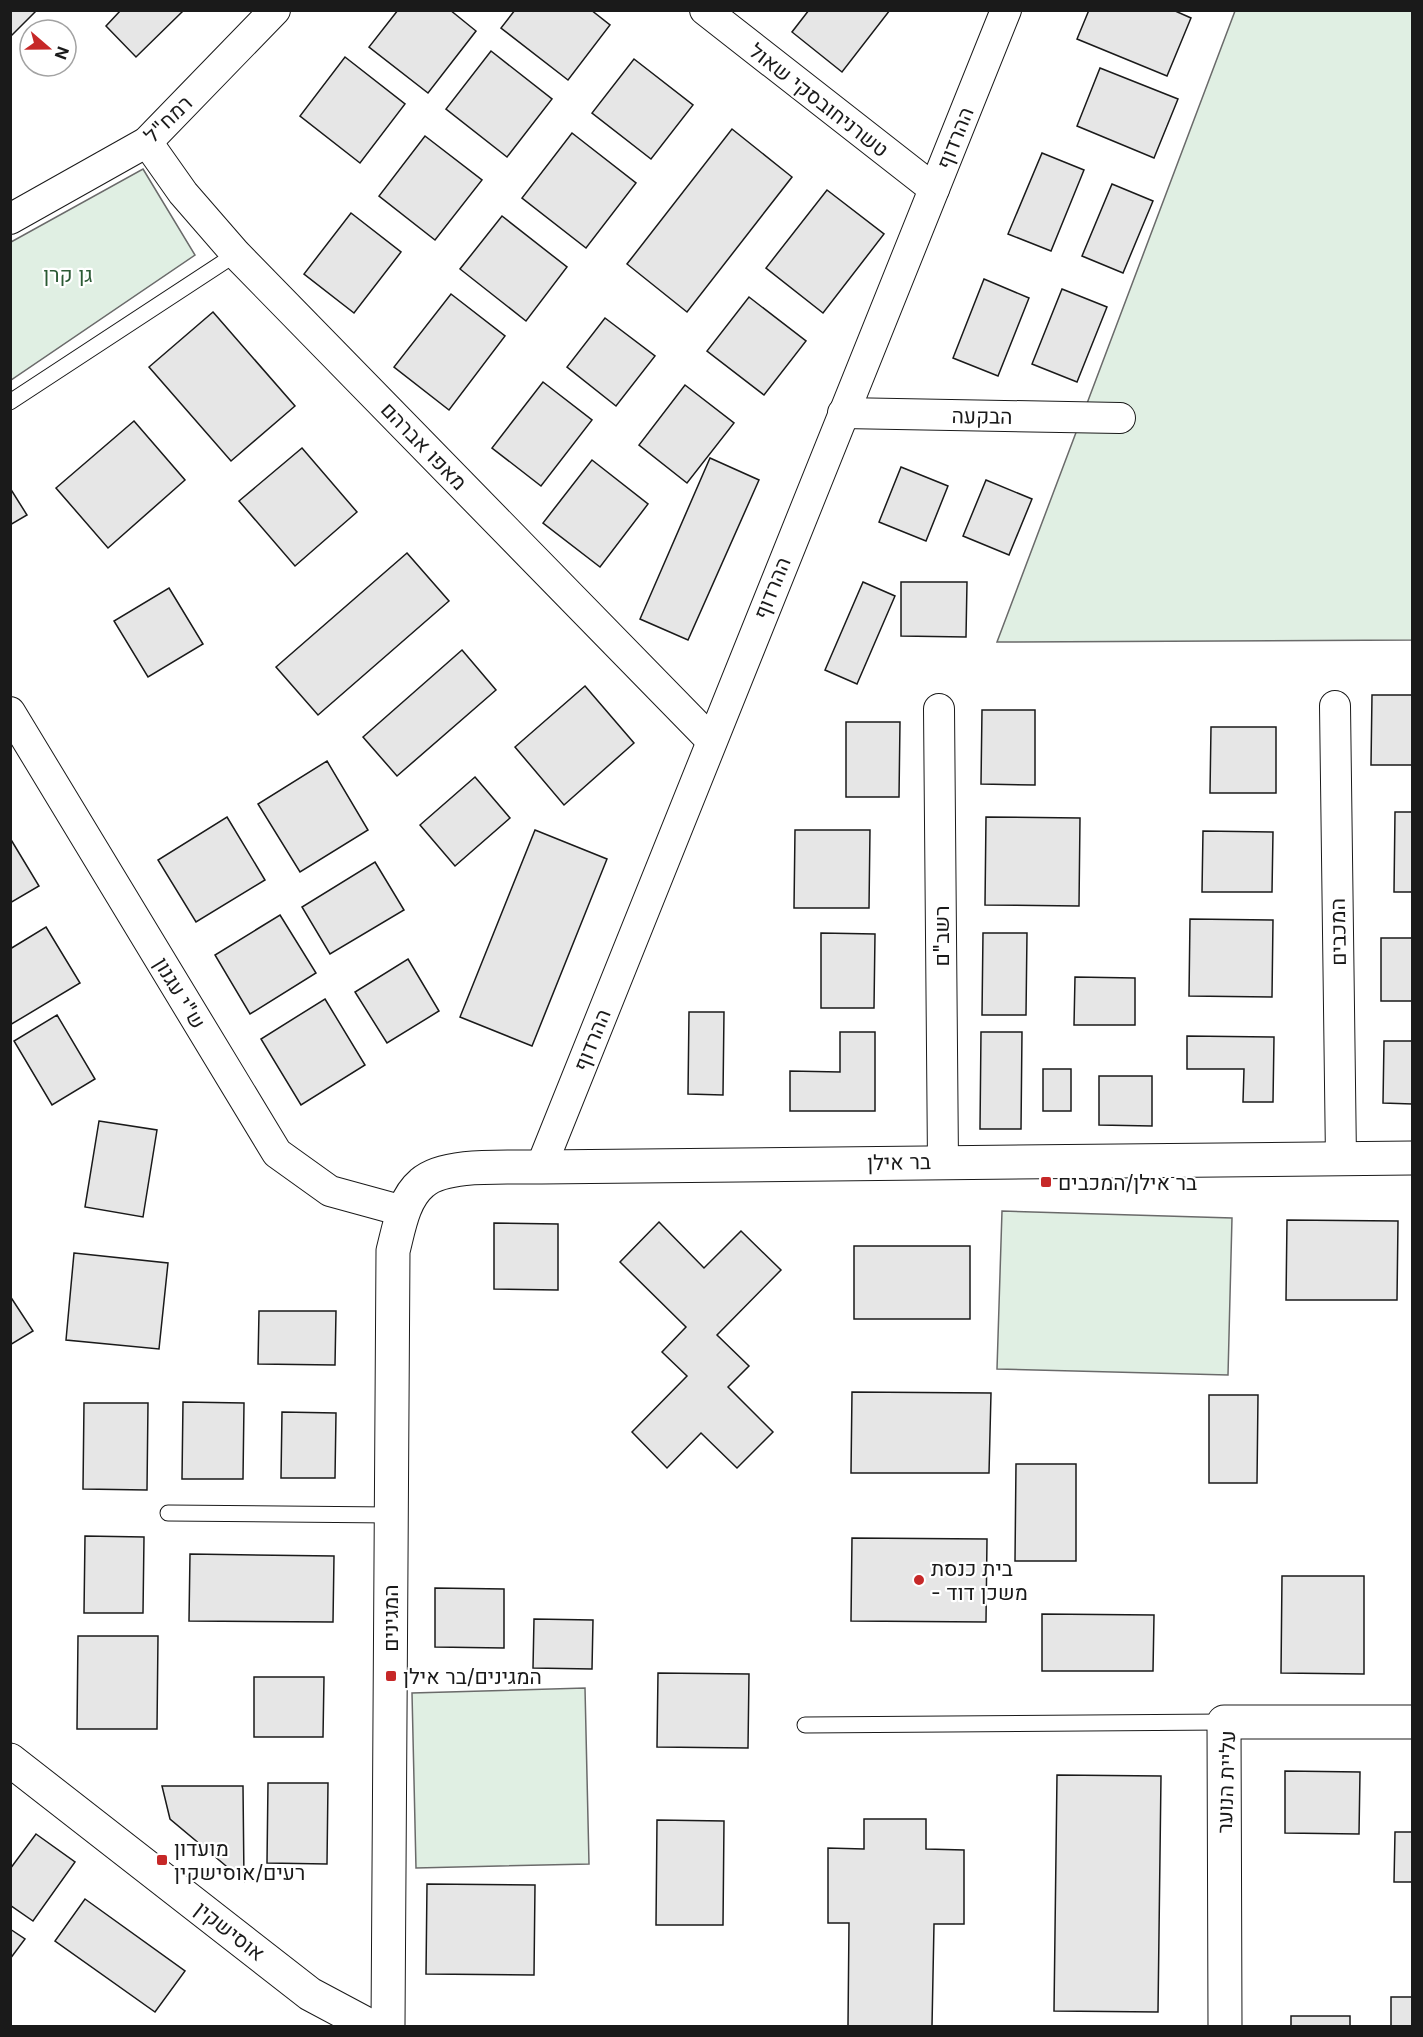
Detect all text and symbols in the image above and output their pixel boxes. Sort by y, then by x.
north arrow [18,18,78,78]
street label: טשרניחובסקי שאול [744,38,894,162]
text: N [51,44,74,62]
street label: רמח"ל [139,90,197,148]
street label: ההרדוף [931,103,979,173]
park label: גן קרן [43,262,93,287]
street label: מאפו אברהם [376,397,472,495]
street label: הבקעה [951,403,1013,429]
street label: ההרדוף [748,553,796,623]
street label: המכבים [1325,898,1351,966]
street label: רשב"ם [929,905,954,967]
street label: ש"י עגנון [149,953,211,1033]
street label: ההרדוף [568,1005,616,1075]
street label: בר אילן [867,1149,931,1175]
place label: בר אילן/המכבים [1058,1170,1197,1195]
marker: בר אילן/המכבים [1039,1175,1053,1189]
place label: בית כנסת - משכן דוד [931,1556,1028,1605]
marker: בית כנסת - משכן דוד [912,1573,926,1587]
street label: המגינים [378,1584,403,1652]
place label: המגינים/בר אילן [403,1664,542,1689]
marker: המגינים/בר אילן [384,1669,398,1683]
street label: עליית הנוער [1212,1730,1240,1834]
place label: מועדון רעים/אוסישקין [174,1836,305,1885]
marker: מועדון רעים/אוסישקין [155,1853,169,1867]
street label: אוסישקין [190,1896,270,1966]

